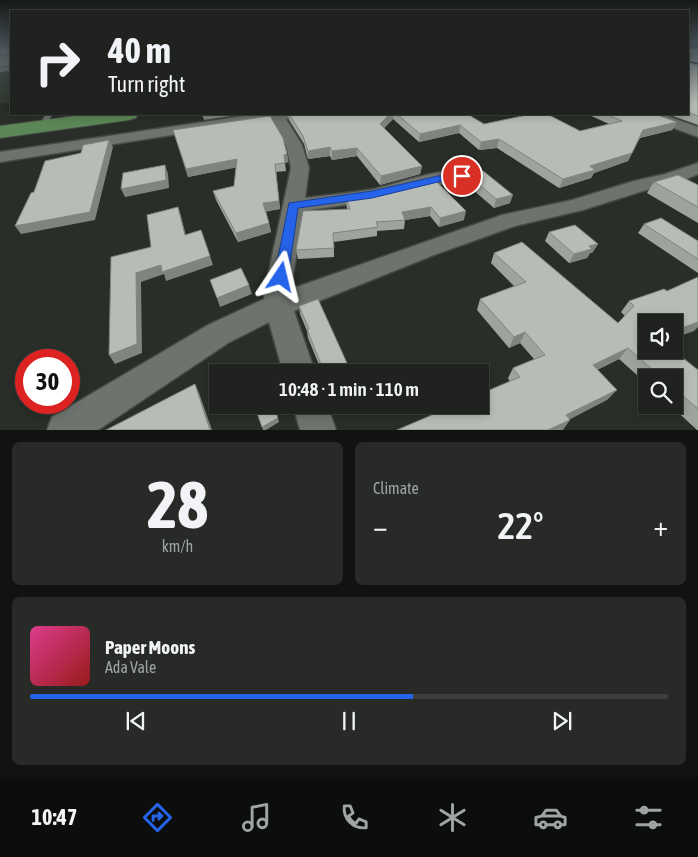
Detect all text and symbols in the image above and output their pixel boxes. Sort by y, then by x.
icon: right [25,30,90,95]
text: 40 m [108,30,171,70]
text: Turn right [108,71,185,97]
pin [441,155,483,197]
icon: arrive [448,162,476,190]
position arrow [254,250,306,302]
map controls [638,314,683,414]
button: sound [638,314,683,359]
speed limit sign: 30 [15,349,80,414]
button: search [638,369,683,414]
text: 10:48 · 1 min · 110 m [279,378,419,400]
text: 28 [147,467,208,542]
text: Climate [373,479,419,497]
text: 22° [497,504,544,547]
text: − [373,510,388,542]
text: + [653,510,668,542]
text: km/h [162,537,193,555]
text: Paper Moons [105,636,195,658]
text: Ada Vale [105,658,156,676]
icon: previous [122,707,150,735]
icon: pause [335,707,363,735]
icon: next [548,707,576,735]
icon: directions [140,800,175,835]
icon: music [239,800,274,835]
icon: phone [337,800,372,835]
icon: climate [435,800,470,835]
icon: car [533,800,568,835]
icon: filters [631,800,666,835]
text: 10:47 [32,804,77,830]

